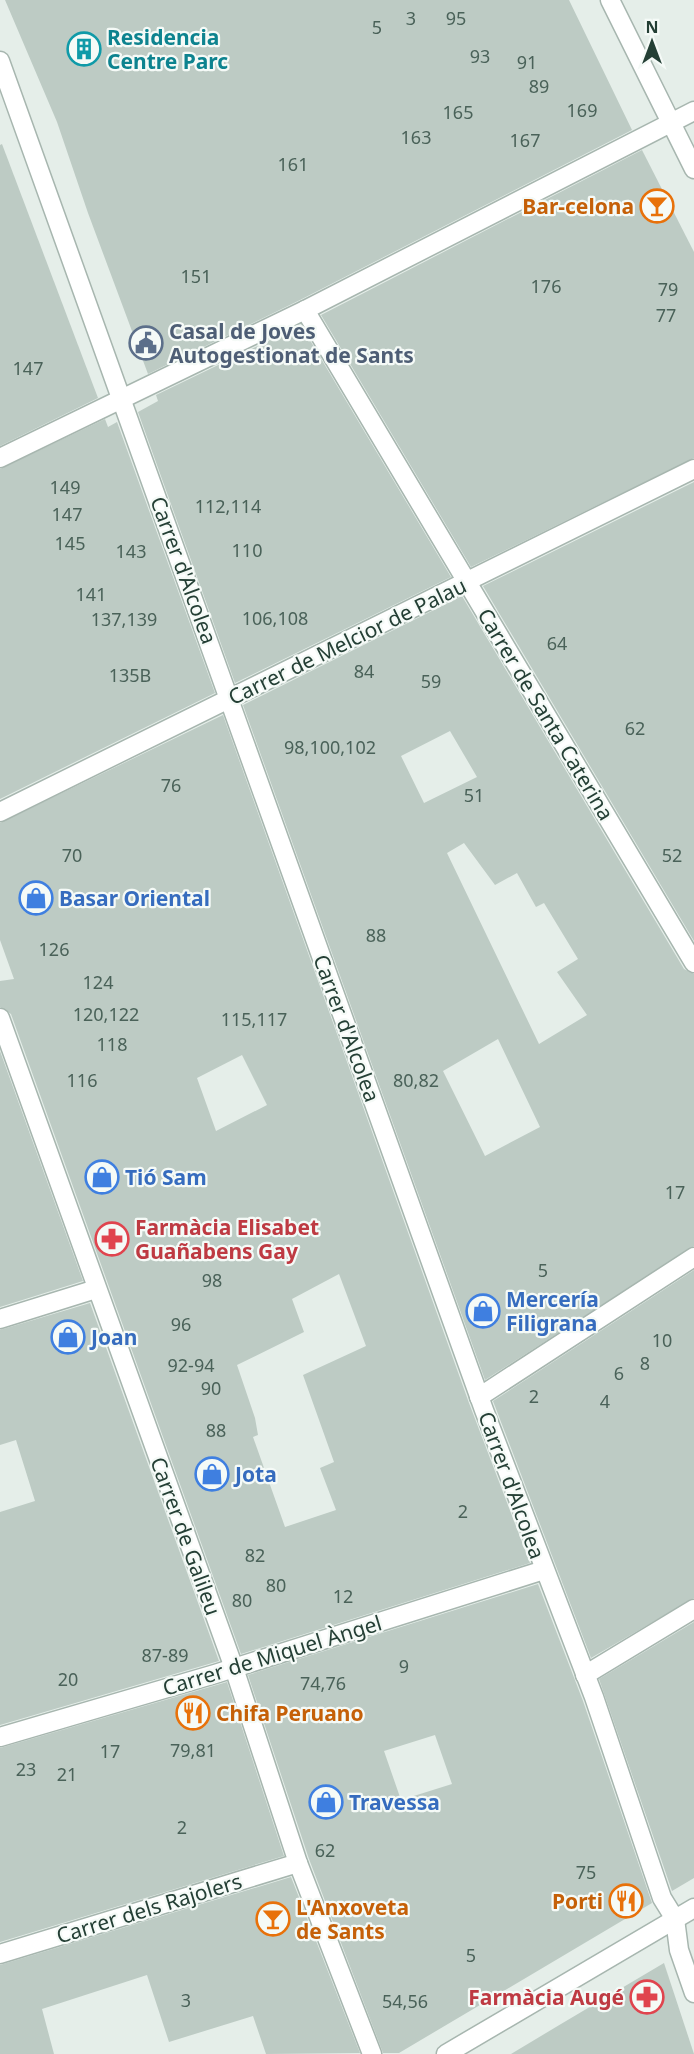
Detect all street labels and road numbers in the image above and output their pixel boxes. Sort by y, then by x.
street label: Carrer d'Alcolea [144,492,224,648]
street label: Carrer de Melcior de Palau [223,571,471,711]
street label: Carrer de Santa Caterina [472,603,620,825]
street label: Carrer d'Alcolea [307,950,387,1106]
street label: Carrer d'Alcolea [472,1407,552,1563]
street label: Carrer de Galileu [144,1453,228,1619]
street label: Carrer de Miquel Àngel [159,1608,385,1702]
street label: Carrer dels Rajolers [53,1866,245,1950]

